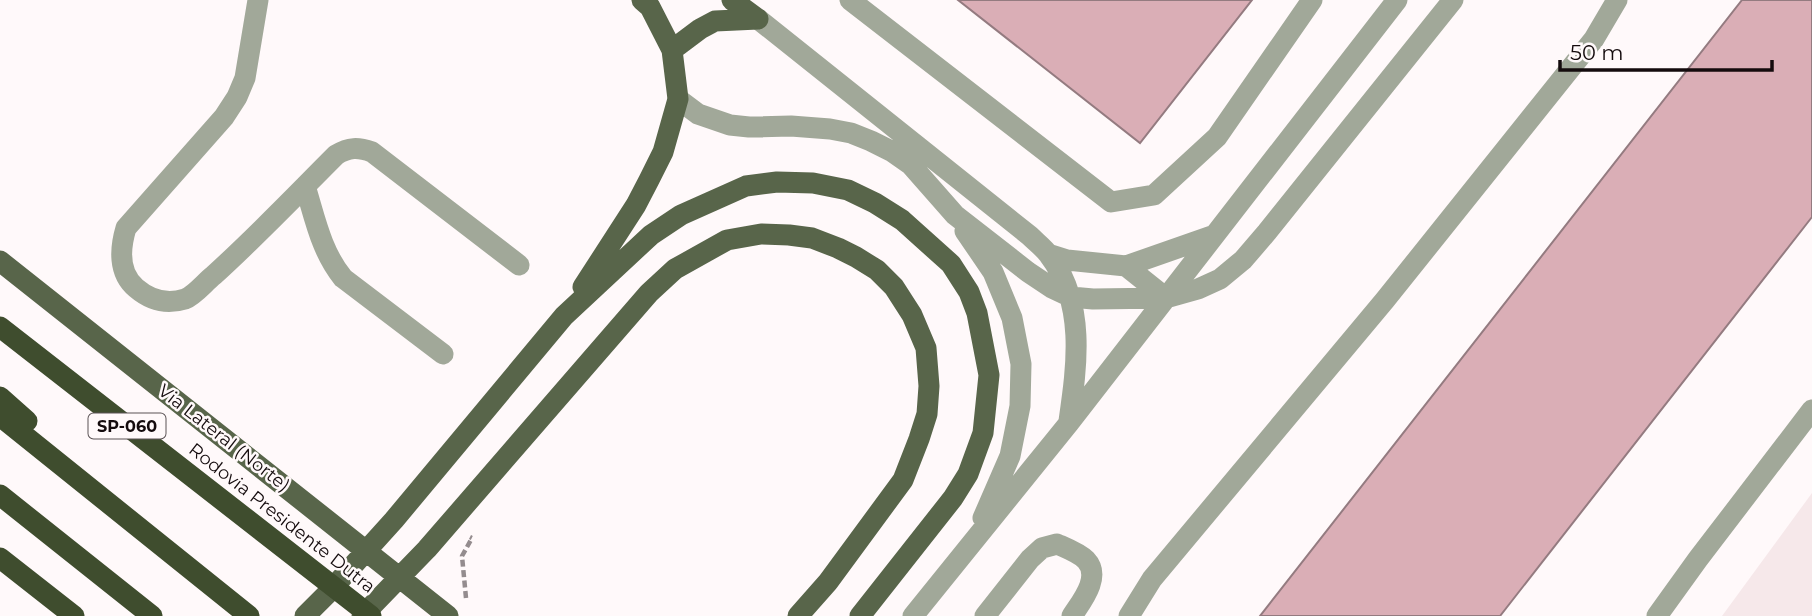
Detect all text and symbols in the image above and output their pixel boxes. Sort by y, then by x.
scale bar [1560,28,1772,72]
text: 50 m [1570,40,1624,65]
street label: Via Lateral (Norte) [154,380,294,496]
road number: SP-060 [88,414,166,438]
street label: Rodovia Presidente Dutra [184,438,380,598]

